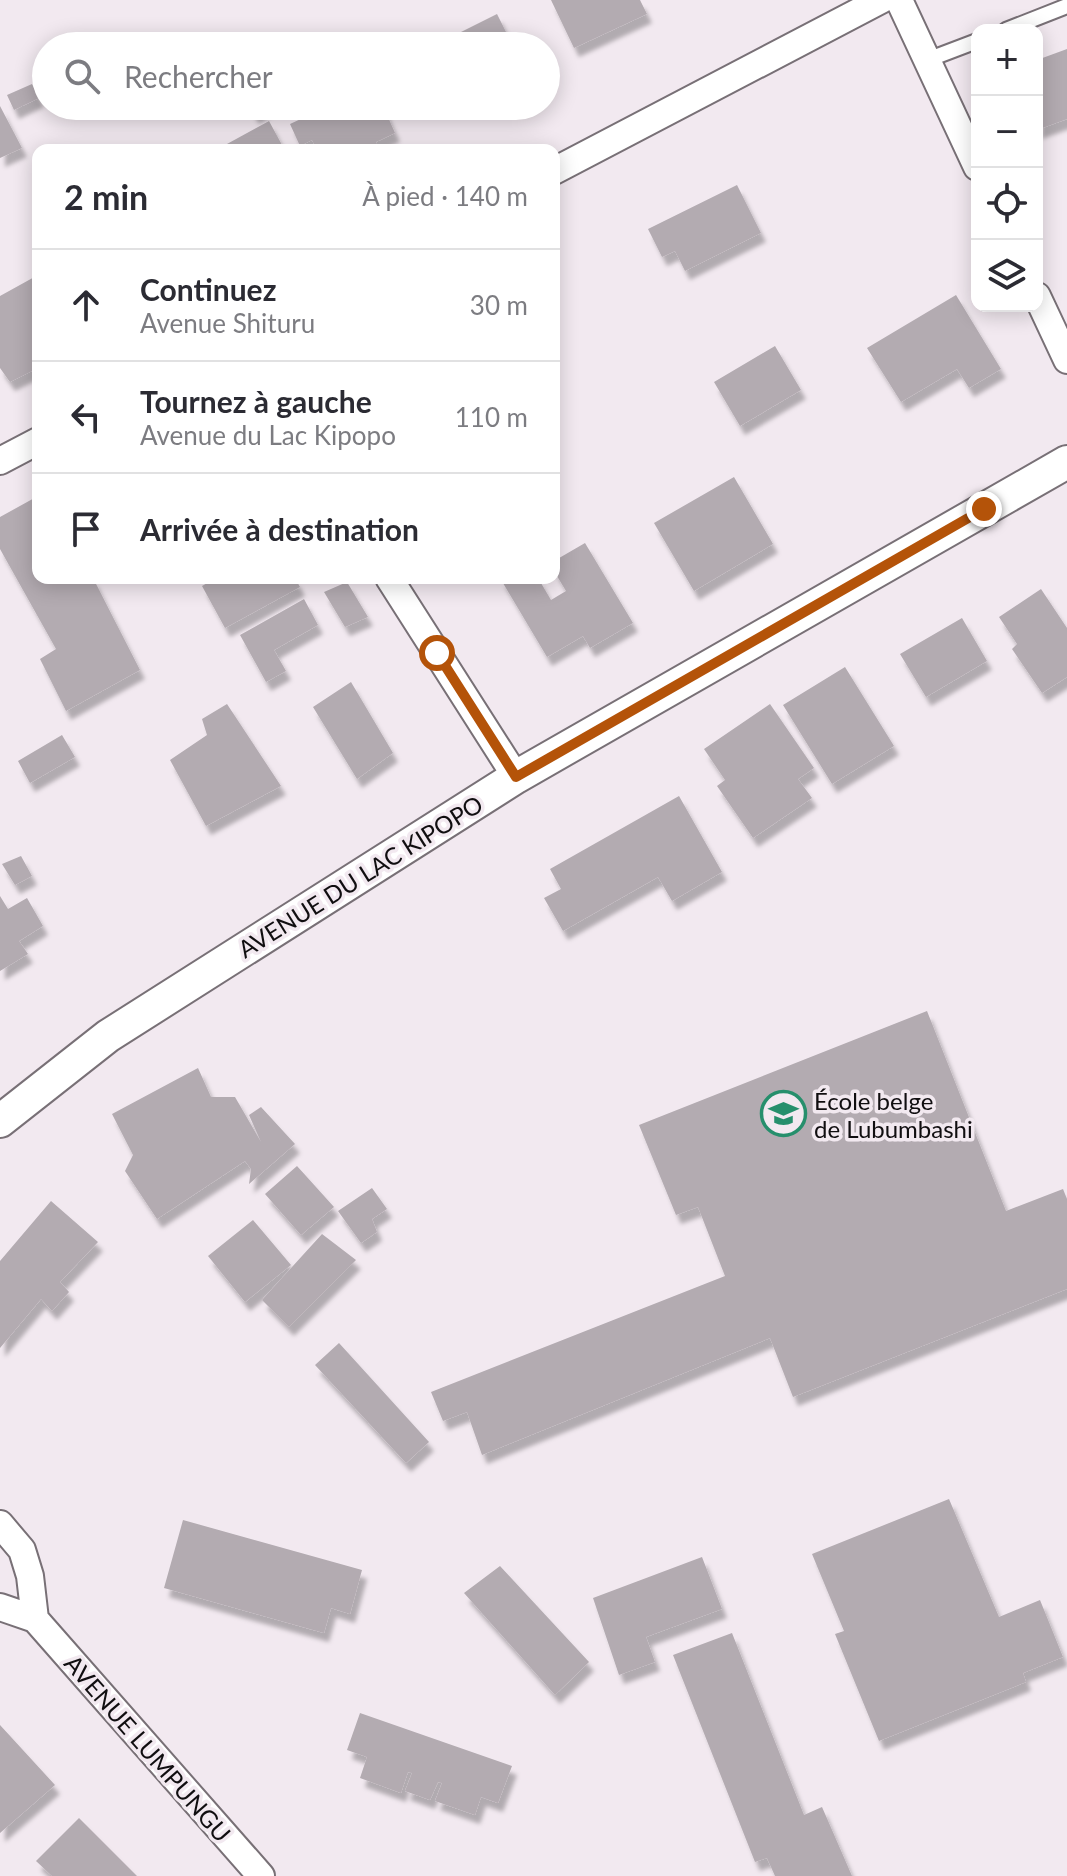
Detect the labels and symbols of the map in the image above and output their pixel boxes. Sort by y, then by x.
route end [966,491,1002,527]
route start [419,635,455,671]
street label: AVENUE DU LAC KIPOPO [232,789,488,963]
place label: École belge de Lubumbashi [814,1086,973,1143]
school or university icon: École belge de Lubumbashi [759,1090,807,1138]
street label: AVENUE LUMPUNGU [59,1649,237,1847]

